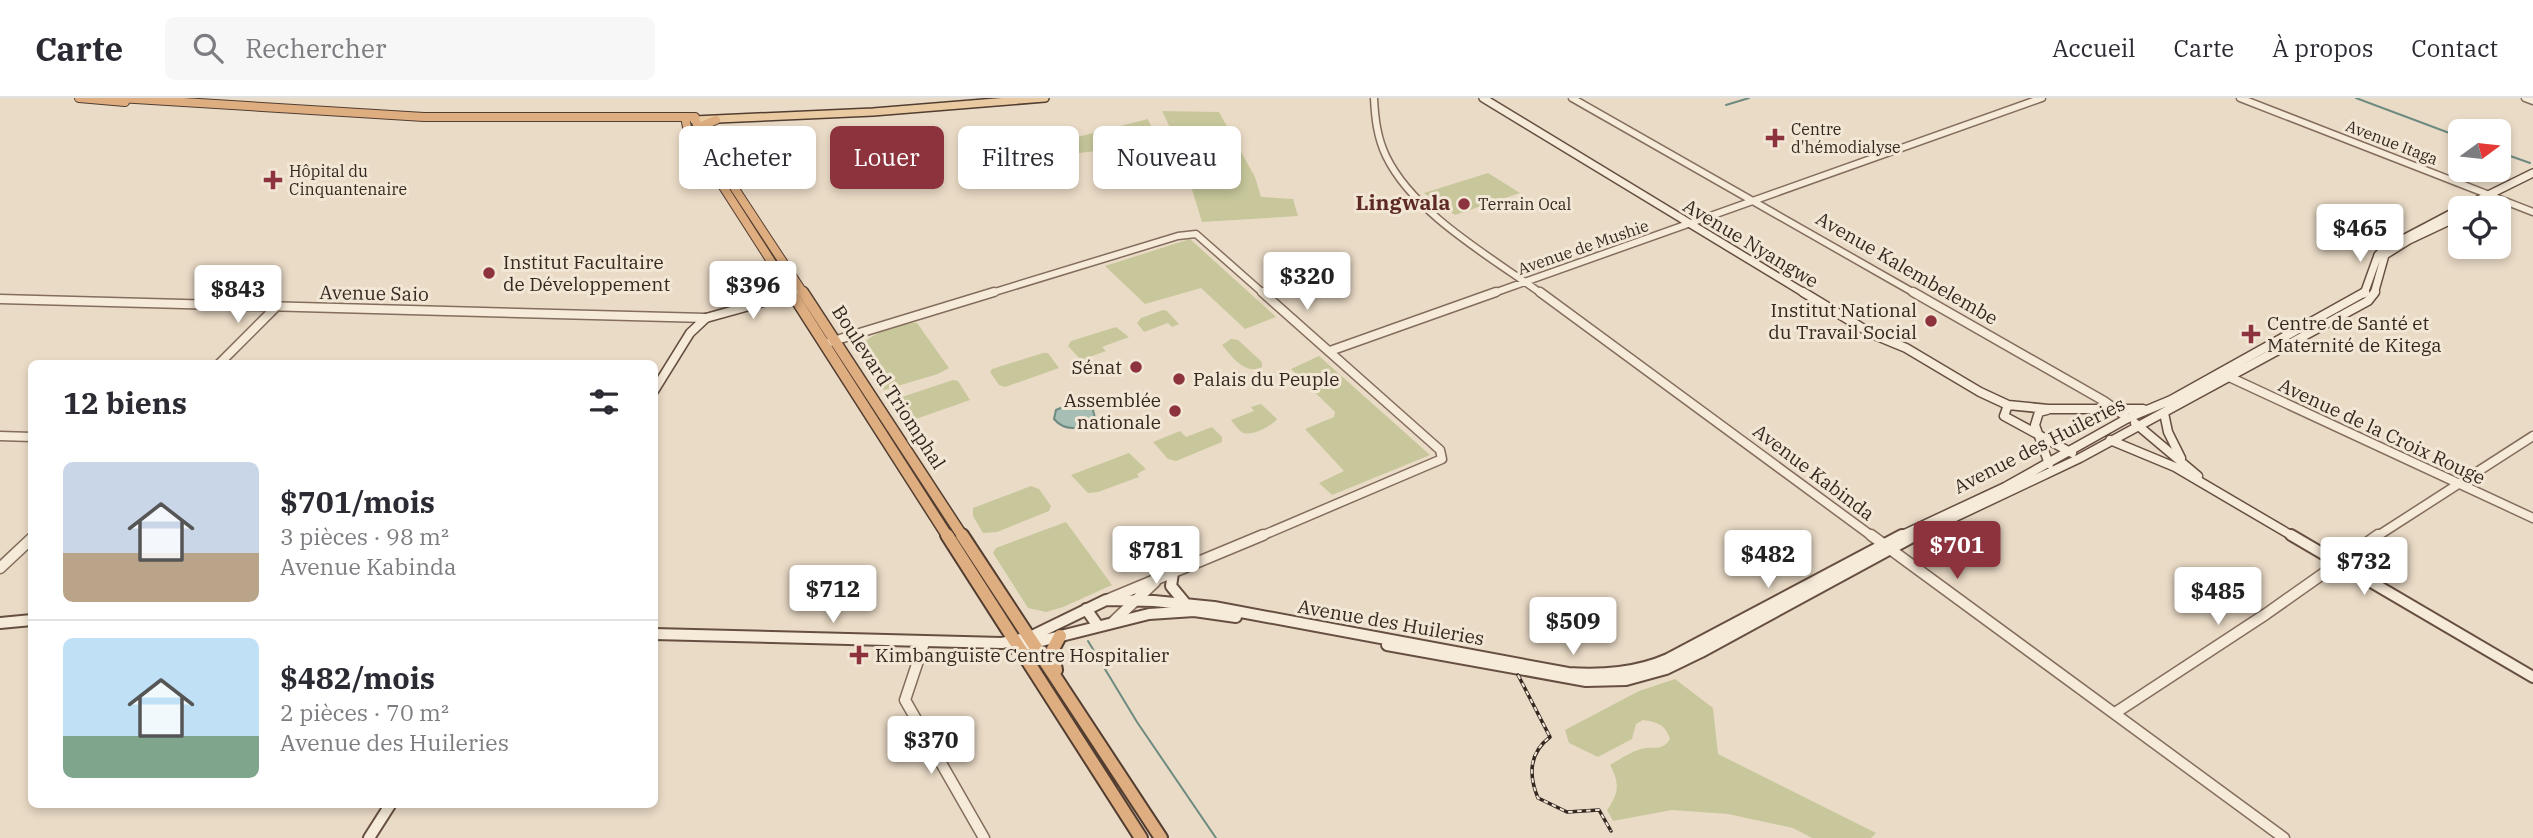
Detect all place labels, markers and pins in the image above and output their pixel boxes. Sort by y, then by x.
place label: Centre d'hémodialyse [1791,119,1901,157]
marker: Centre d'hémodialyse [1765,128,1785,148]
place label: Hôpital du Cinquantenaire [289,161,407,199]
marker: Hôpital du Cinquantenaire [263,170,283,190]
place label: Terrain Ocal [1478,194,1572,214]
marker: Terrain Ocal [1456,196,1472,212]
pin: $465 [2319,204,2401,264]
place label: Institut Facultaire de Développement [503,250,670,296]
pin: $320 [1266,252,1348,312]
pin: $396 [712,262,794,321]
marker: Institut Facultaire de Développement [481,265,497,281]
pin: $843 [197,266,279,325]
place label: Institut National du Travail Social [1768,298,1917,344]
place label: Centre de Santé et Maternité de Kitega [2267,311,2442,357]
marker: Institut National du Travail Social [1923,313,1939,329]
marker: Centre de Santé et Maternité de Kitega [2241,324,2261,344]
place label: Sénat [1072,355,1122,379]
marker: Sénat [1128,359,1144,375]
place label: Palais du Peuple [1193,367,1339,391]
marker: Palais du Peuple [1171,371,1187,387]
place label: Assemblée nationale [1064,388,1161,434]
marker: Assemblée nationale [1167,403,1183,419]
pin: $701 [1916,522,1998,581]
pin: $781 [1115,526,1197,586]
pin: $482 [1727,531,1809,590]
pin: $732 [2323,538,2405,597]
pin: $712 [792,566,874,625]
pin: $485 [2177,568,2259,627]
pin: $509 [1532,598,1614,657]
place label: Kimbanguiste Centre Hospitalier [875,643,1170,667]
marker: Kimbanguiste Centre Hospitalier [849,645,869,665]
pin: $370 [890,716,972,776]

